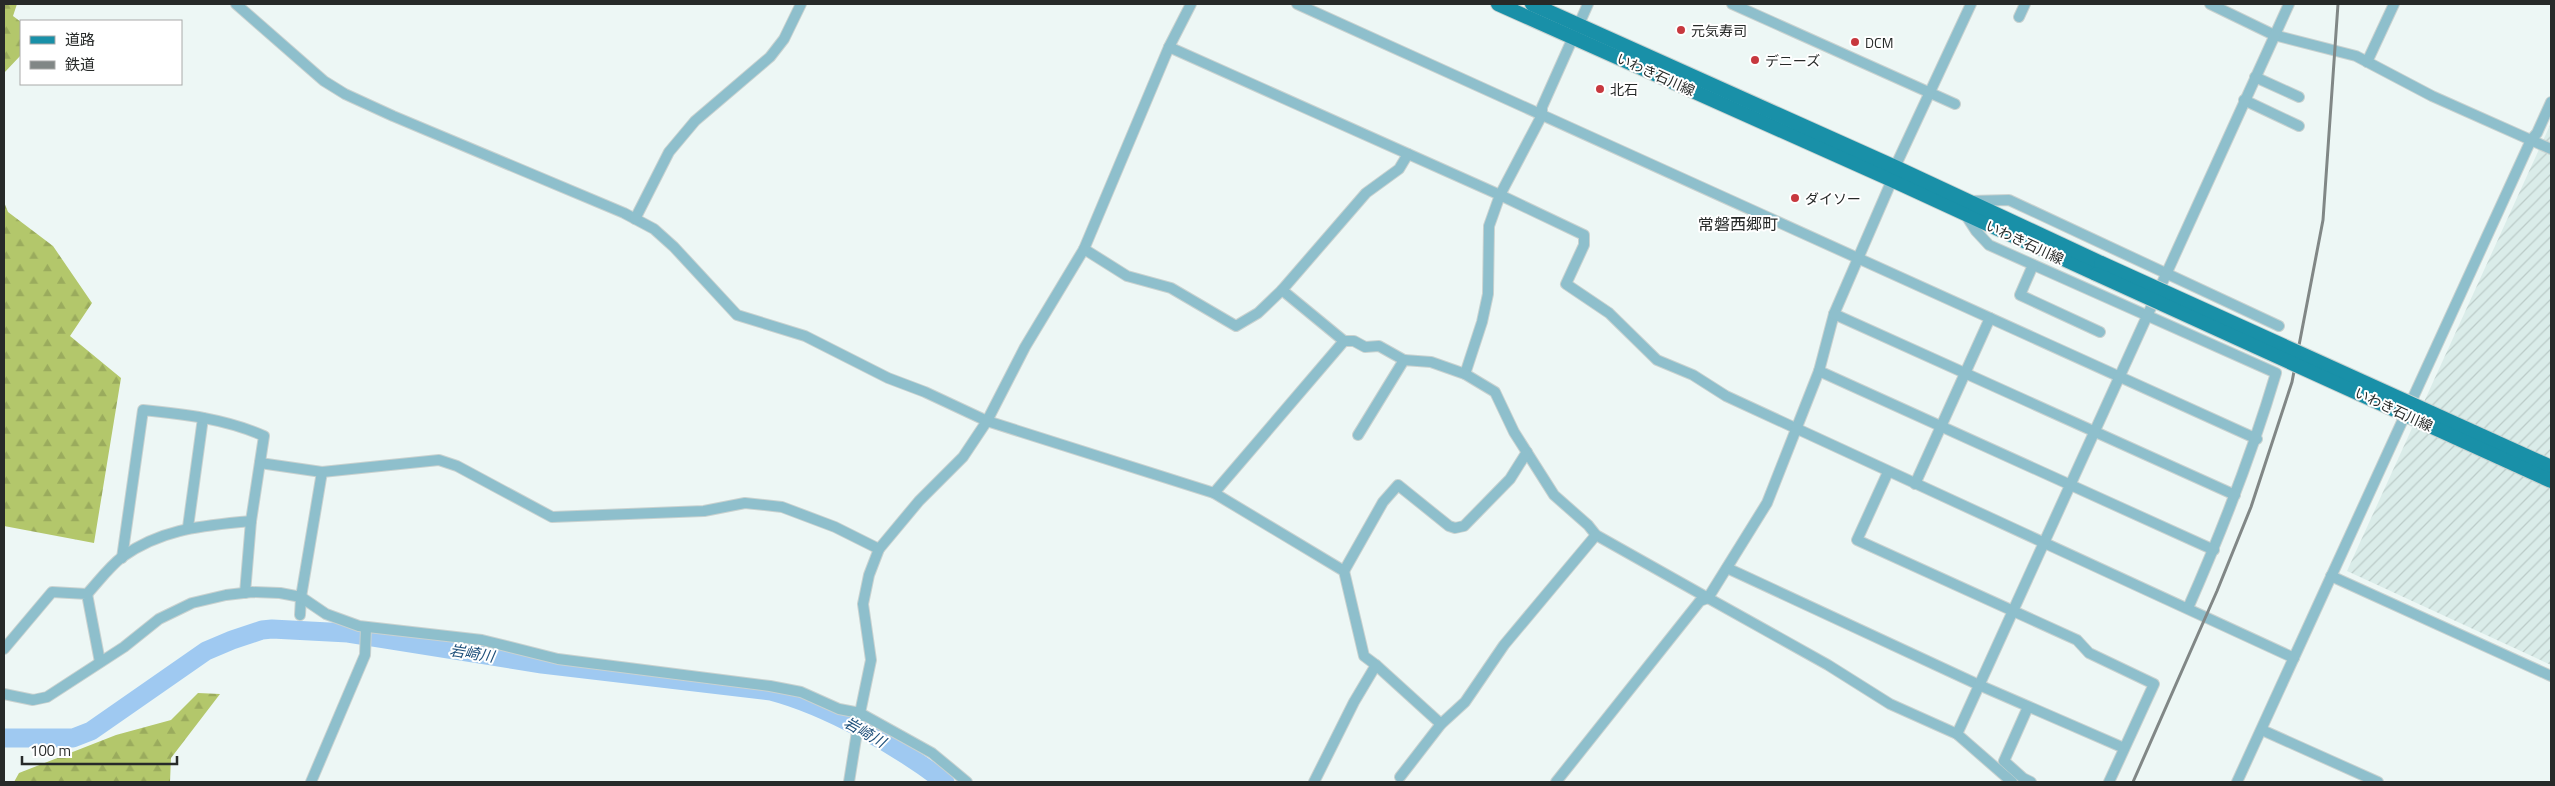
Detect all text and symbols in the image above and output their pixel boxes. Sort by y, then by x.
legend [20,20,182,85]
place label: 元気寿司 [1691,20,1747,41]
marker: 元気寿司 [1675,24,1687,36]
text: 道路 [65,28,95,51]
place label: DCM [1865,32,1893,53]
marker: DCM [1849,36,1861,48]
street label: いわき石川線 [1613,47,1699,101]
place label: デニーズ [1765,50,1820,71]
text: 鉄道 [65,53,95,76]
marker: デニーズ [1749,54,1761,66]
place label: 北石 [1610,79,1638,100]
marker: 北石 [1594,83,1606,95]
place label: ダイソー [1805,188,1861,209]
marker: ダイソー [1789,192,1801,204]
district label: 常磐西郷町 [1698,212,1778,236]
street label: いわき石川線 [1982,215,2068,269]
street label: いわき石川線 [2351,382,2437,436]
water label: 岩崎川 [448,638,498,668]
water label: 岩崎川 [840,711,892,754]
scale bar [22,734,178,766]
text: 100 m [30,739,71,762]

